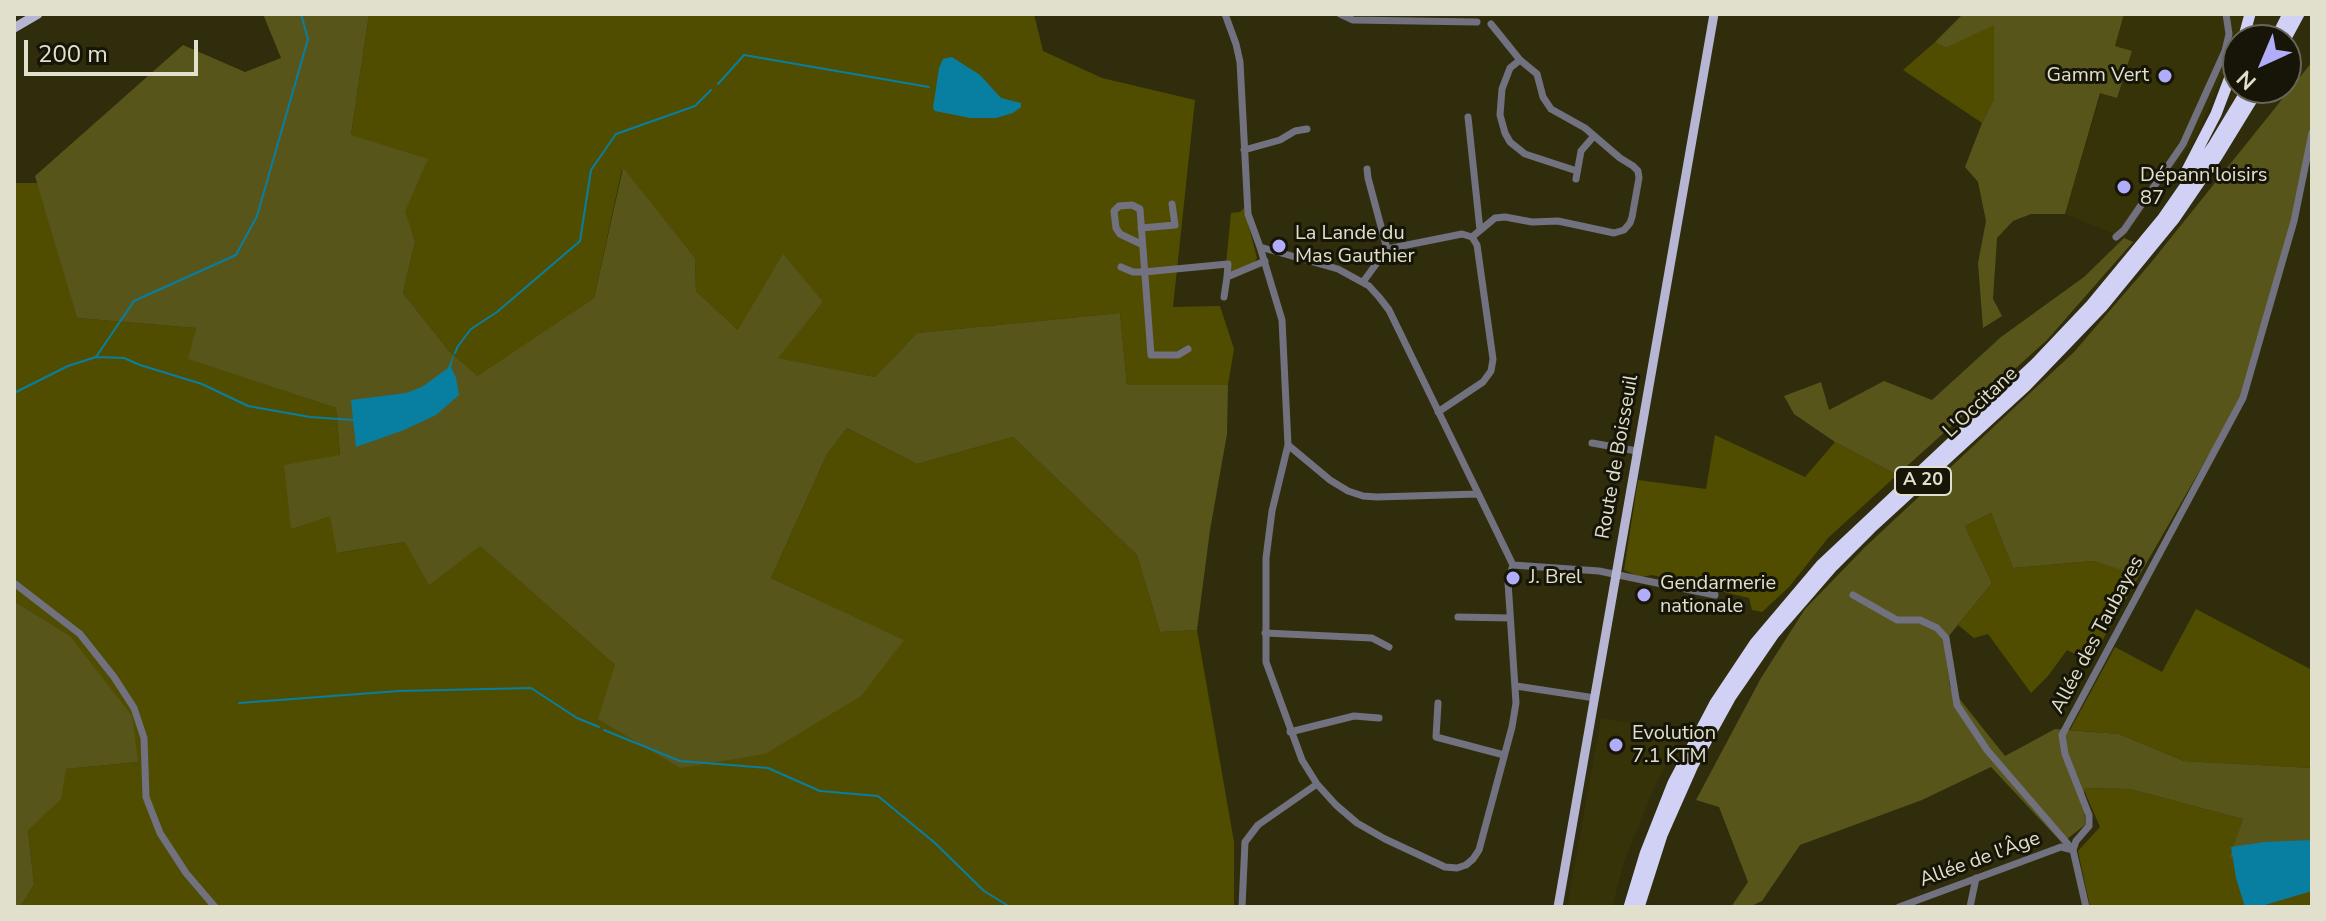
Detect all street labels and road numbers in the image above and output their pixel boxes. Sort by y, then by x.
street label: L'Occitane [1939,362,2023,444]
street label: Route de Boisseuil [1592,373,1644,541]
road number: A 20 [1895,467,1951,495]
street label: Allée des Taubayes [2046,552,2150,718]
street label: Allée de l'Âge [1916,827,2044,893]

